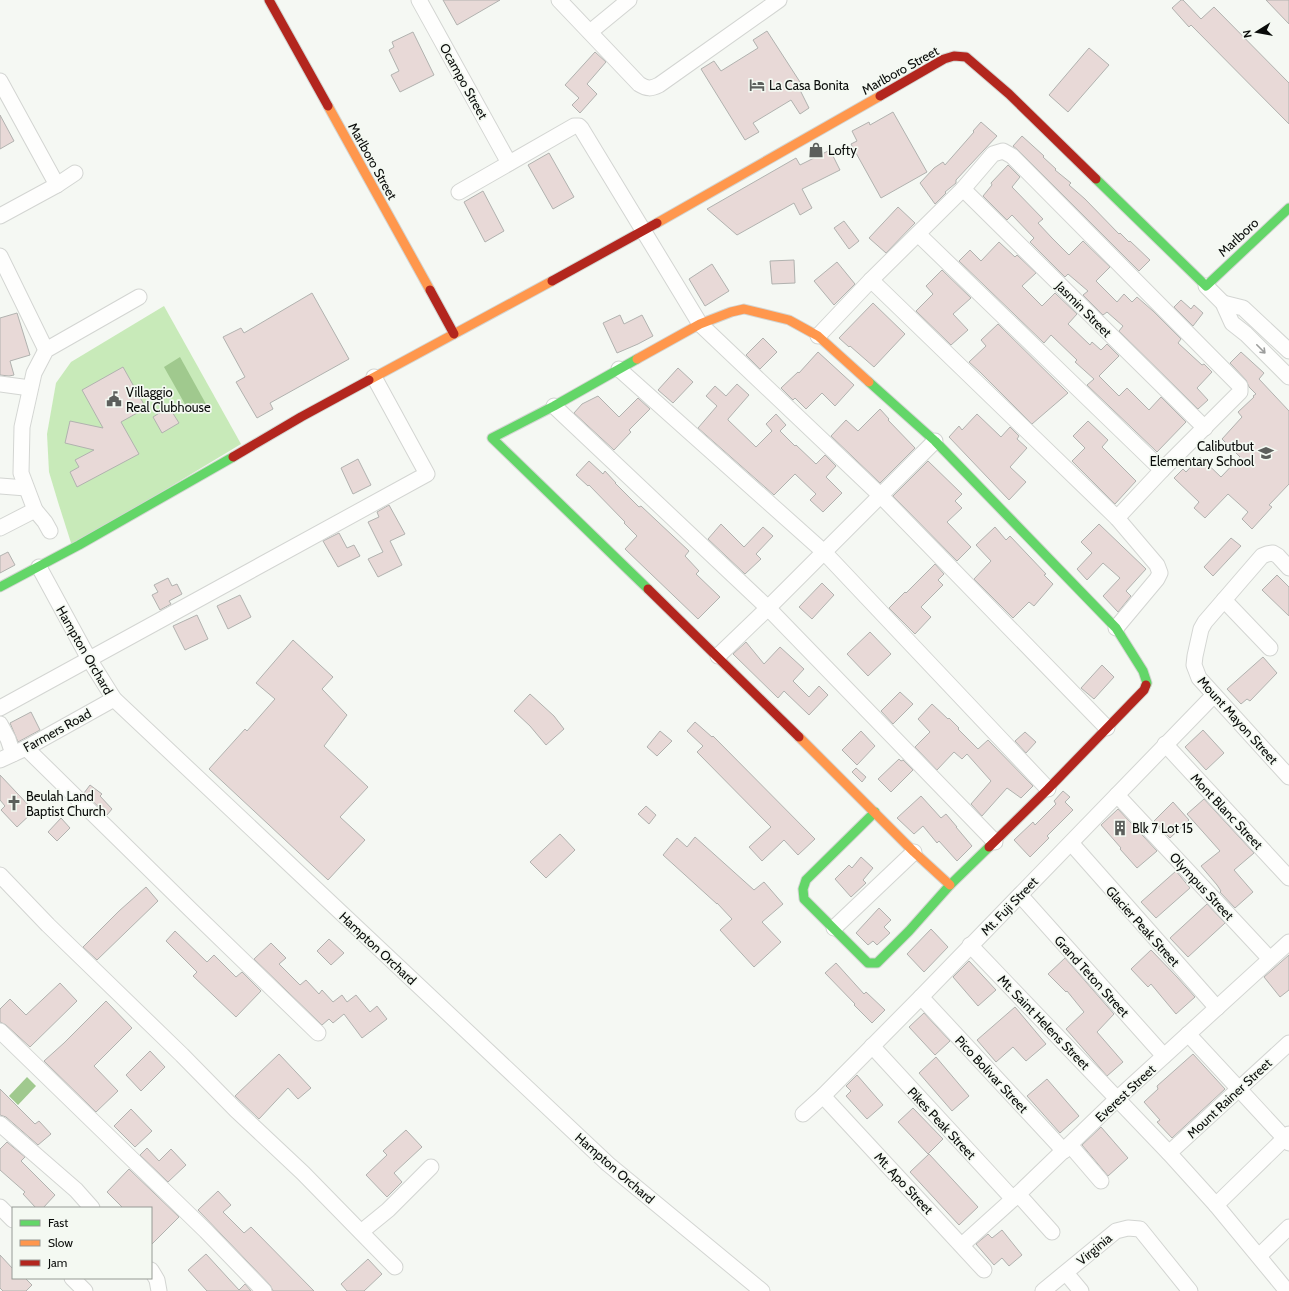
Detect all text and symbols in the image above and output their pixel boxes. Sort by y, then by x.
north arrow [1237,12,1277,52]
text: N [1240,29,1255,39]
street label: Ocampo Street [437,40,492,122]
street label: Marlboro Street [859,42,942,98]
hotel icon: La Casa Bonita [748,76,766,94]
place label: La Casa Bonita [769,77,850,93]
street label: Marlboro Street [345,120,401,203]
shop icon: Lofty [807,141,825,159]
place label: Lofty [828,142,857,158]
street label: Marlboro [1214,214,1262,260]
street label: Jasmin Street [1052,277,1116,341]
one-way arrow [1256,344,1266,354]
place label: Villaggio Real Clubhouse [126,384,211,415]
public building icon: Villaggio Real Clubhouse [105,390,123,408]
place label: Calibutbut Elementary School [1150,438,1255,469]
school or university icon: Calibutbut Elementary School [1257,444,1275,462]
street label: Hampton Orchard [53,603,117,697]
street label: Mount Mayon Street [1194,673,1282,768]
street label: Farmers Road [20,705,94,755]
street label: Mont Blanc Street [1188,770,1267,853]
place label: Beulah Land Baptist Church [26,788,106,819]
church icon: Beulah Land Baptist Church [5,794,23,812]
building icon: Blk 7 Lot 15 [1111,819,1129,837]
place label: Blk 7 Lot 15 [1132,820,1193,836]
street label: Olympus Street [1167,849,1238,924]
street label: Mt. Fuji Street [977,873,1042,939]
street label: Glacier Peak Street [1103,883,1184,970]
street label: Hampton Orchard [336,908,420,988]
street label: Grand Teton Street [1051,932,1133,1020]
street label: Mt. Saint Helens Street [995,971,1094,1073]
street label: Pico Bolivar Street [952,1032,1032,1116]
street label: Mount Rainer Street [1183,1054,1275,1141]
street label: Everest Street [1092,1061,1159,1125]
street label: Pikes Peak Street [904,1084,980,1163]
street label: Hampton Orchard [572,1129,658,1207]
street label: Mt. Apo Street [871,1149,937,1218]
legend [12,1207,152,1279]
text: Fast [48,1215,68,1230]
street label: Virginia [1073,1229,1115,1268]
text: Slow [48,1235,73,1250]
text: Jam [47,1255,67,1270]

